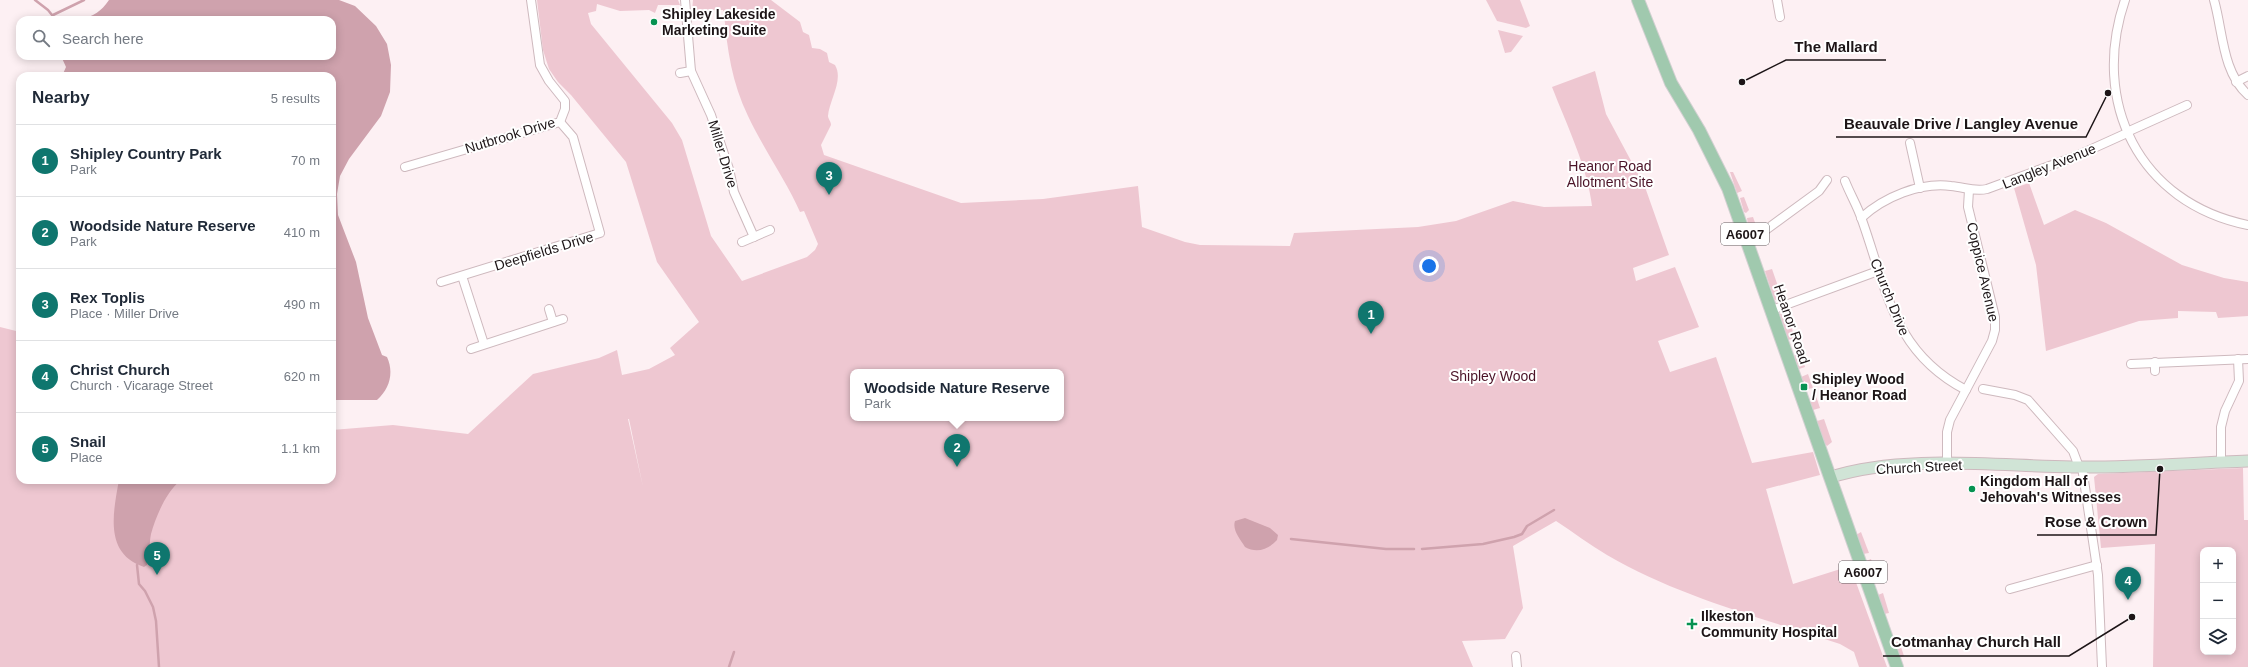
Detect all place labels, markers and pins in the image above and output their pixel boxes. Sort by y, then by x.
place label: Shipley Lakeside Marketing Suite [662,6,776,38]
marker: Shipley Lakeside Marketing Suite [649,17,659,27]
callout: The Mallard [1786,33,1886,60]
callout: Beauvale Drive / Langley Avenue [1836,110,2086,137]
pin: 3 [816,162,842,195]
pin: 1 [1358,301,1384,334]
place label: Shipley Wood / Heanor Road [1812,371,1907,403]
marker: Shipley Wood / Heanor Road [1799,382,1809,392]
pin: 2 [944,434,970,467]
place label: Kingdom Hall of Jehovah's Witnesses [1980,473,2121,505]
marker: Kingdom Hall of Jehovah's Witnesses [1967,484,1977,494]
callout: Rose & Crown [2037,508,2156,535]
pin: 5 [144,542,170,575]
pin: 4 [2115,567,2141,600]
place label: Ilkeston Community Hospital [1701,608,1837,640]
marker: Ilkeston Community Hospital [1686,618,1698,630]
callout: Cotmanhay Church Hall [1883,629,2069,656]

